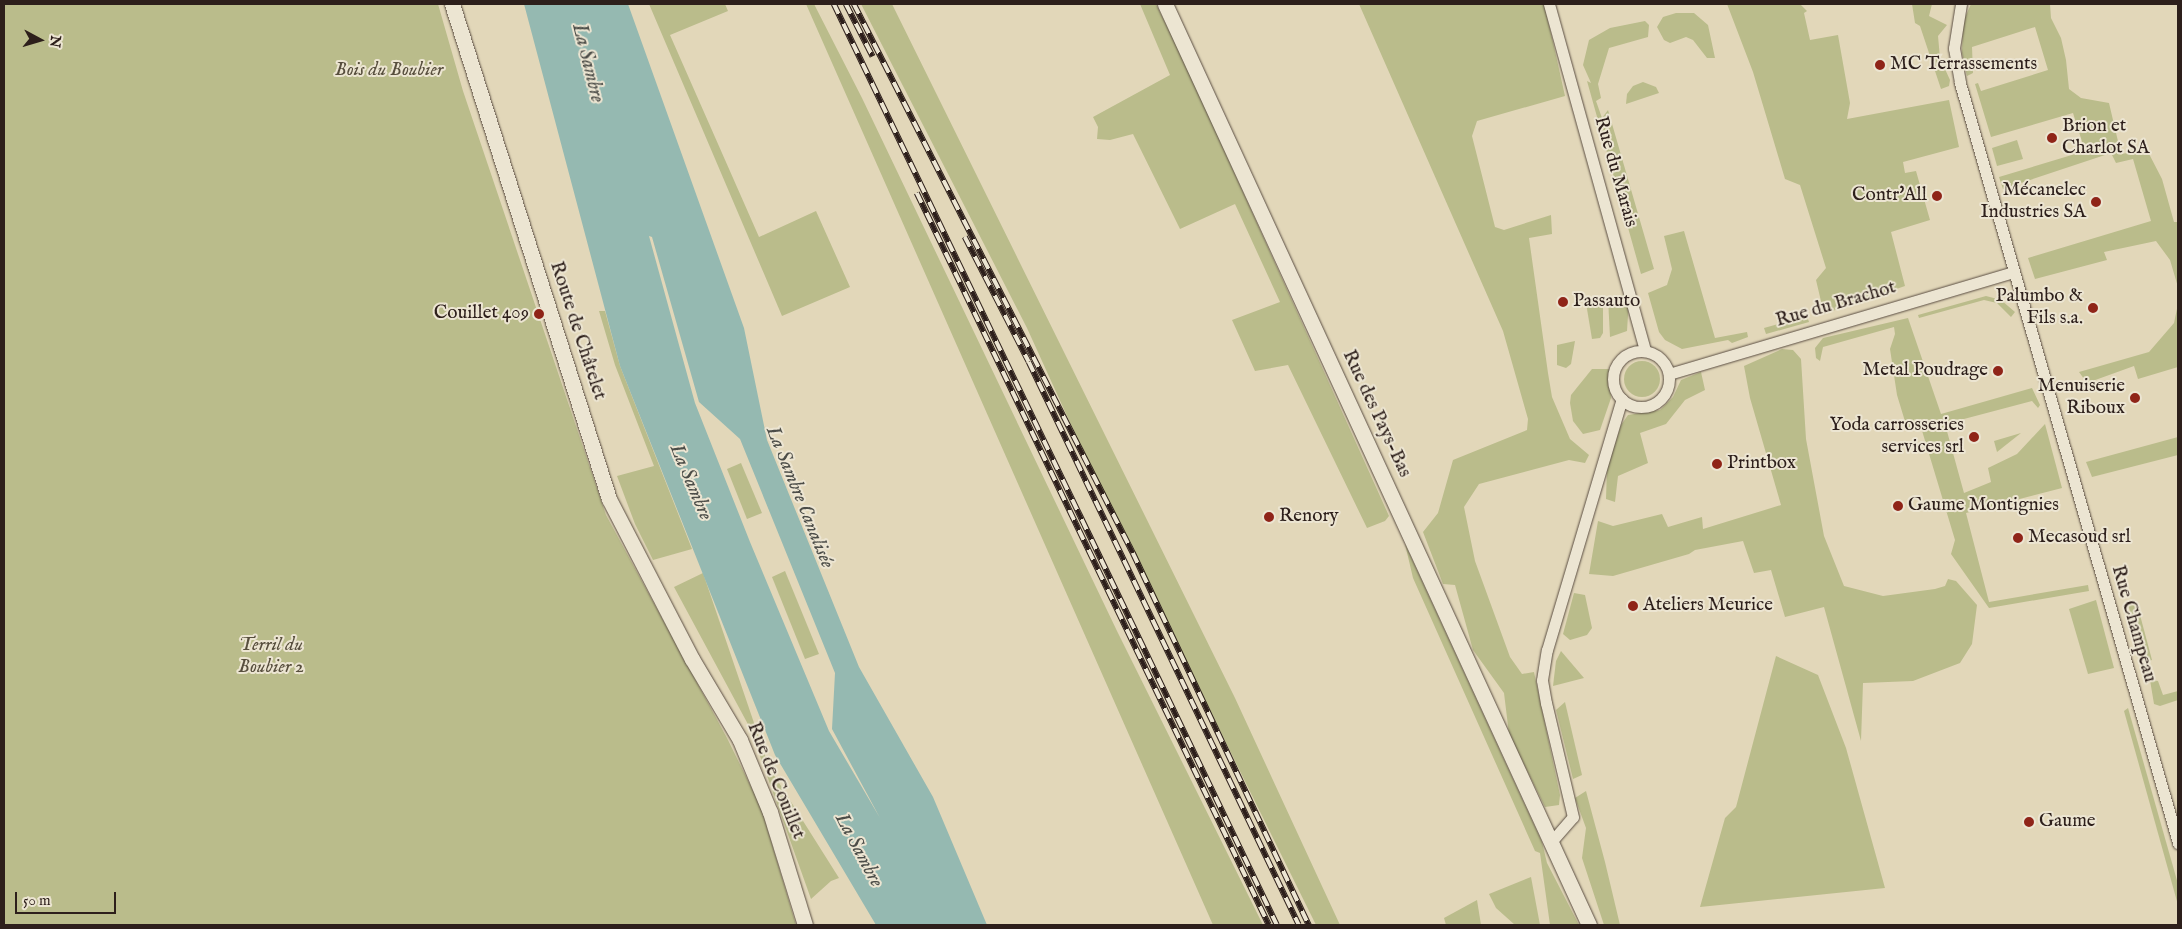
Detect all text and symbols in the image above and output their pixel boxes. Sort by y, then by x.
north arrow [15,15,65,65]
water label: La Sambre [567,21,609,105]
text: N [45,35,65,49]
place label: MC Terrassements [1890,54,2037,76]
marker: MC Terrassements [1874,59,1886,71]
park label: Bois du Boubier [335,60,443,82]
street label: Rue du Marais [1588,114,1642,230]
place label: Brion et Charlot SA [2062,116,2149,160]
marker: Brion et Charlot SA [2046,132,2058,144]
place label: Mécanelec Industries SA [1980,180,2086,224]
place label: Contr'All [1852,185,1927,207]
marker: Contr'All [1931,190,1943,202]
marker: Mécanelec Industries SA [2090,196,2102,208]
street label: Route de Châtelet [544,259,610,403]
street label: Rue du Brachot [1773,277,1899,333]
place label: Palumbo & Fils s.a. [1996,286,2083,330]
place label: Passauto [1573,291,1640,313]
marker: Passauto [1557,296,1569,308]
marker: Palumbo & Fils s.a. [2087,302,2099,314]
place label: Couillet 409 [434,303,529,325]
marker: Couillet 409 [533,308,545,320]
street label: Rue des Pays-Bas [1337,347,1415,481]
place label: Metal Poudrage [1863,360,1988,382]
marker: Metal Poudrage [1992,365,2004,377]
place label: Menuiserie Riboux [2038,376,2125,420]
marker: Menuiserie Riboux [2129,392,2141,404]
place label: Yoda carrosseries services srl [1829,415,1964,459]
water label: La Sambre Canalisée [761,422,839,572]
marker: Yoda carrosseries services srl [1968,431,1980,443]
water label: La Sambre [664,440,718,524]
place label: Printbox [1727,453,1796,475]
marker: Printbox [1711,458,1723,470]
place label: Gaume Montignies [1908,495,2059,517]
marker: Gaume Montignies [1892,500,1904,512]
place label: Renory [1279,506,1339,528]
marker: Renory [1263,511,1275,523]
place label: Mecasoud srl [2028,527,2131,549]
marker: Mecasoud srl [2012,532,2024,544]
street label: Rue Champeau [2105,563,2161,685]
place label: Ateliers Meurice [1643,595,1773,617]
marker: Ateliers Meurice [1627,600,1639,612]
park label: Terril du Boubier 2 [238,635,304,679]
street label: Rue de Couillet [741,719,809,843]
water label: La Sambre [830,809,888,891]
place label: Gaume [2039,811,2095,833]
marker: Gaume [2023,816,2035,828]
scale bar [18,882,119,914]
text: 50 m [23,891,51,910]

